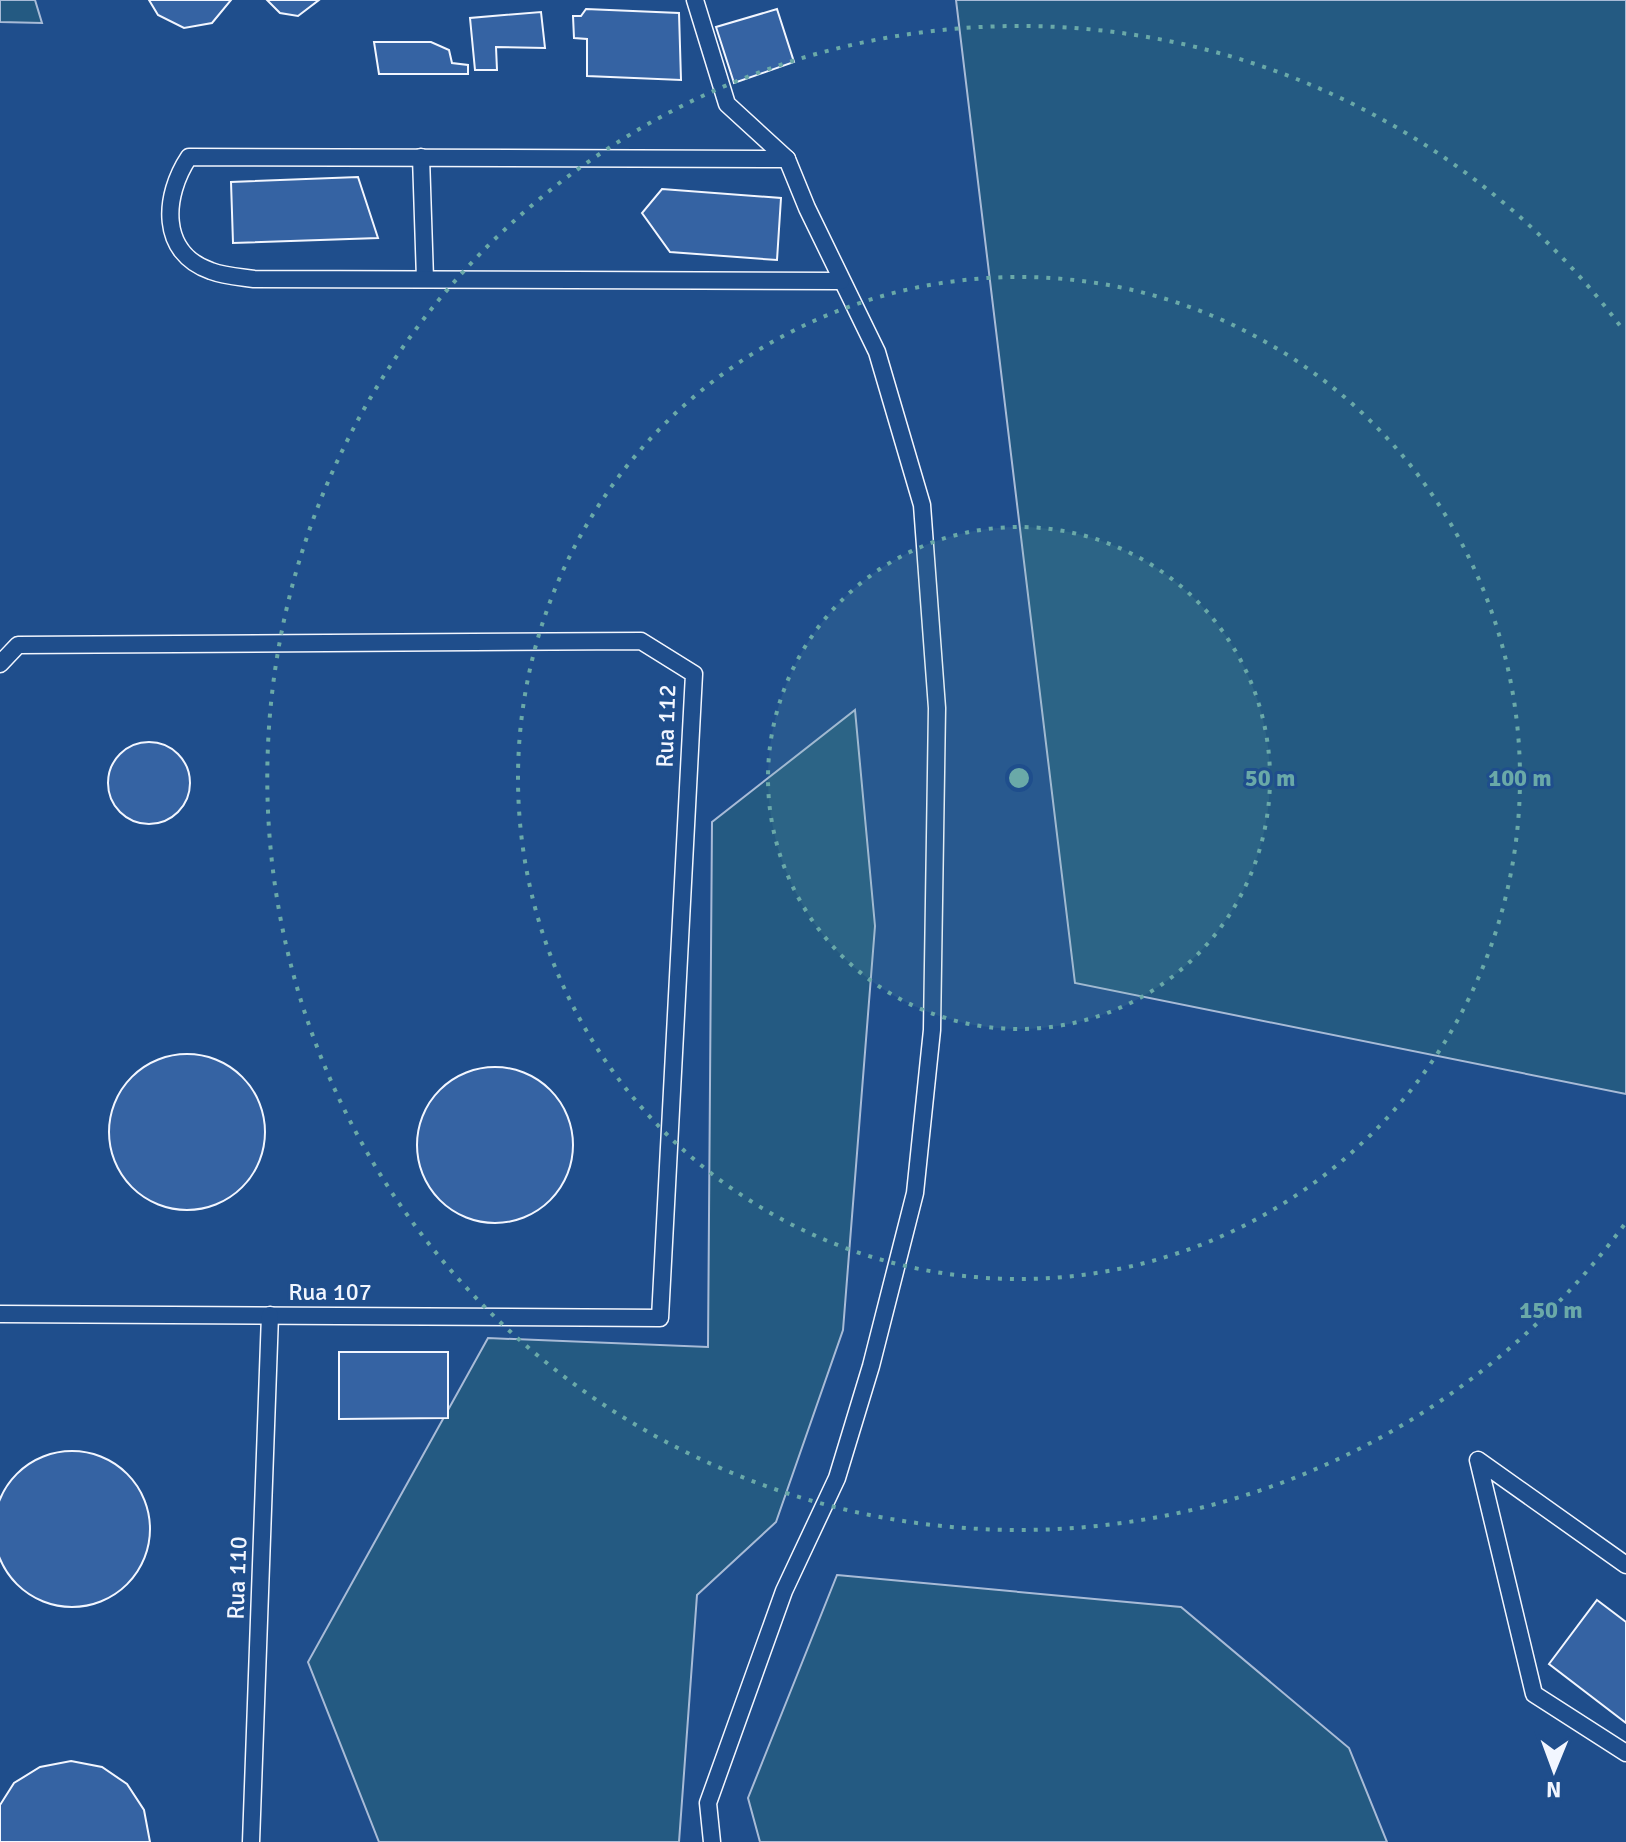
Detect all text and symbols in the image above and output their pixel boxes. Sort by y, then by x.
street label: Rua 112 [650,684,682,768]
text: 50 m [1245,763,1295,793]
text: 100 m [1488,763,1552,793]
centre of rings [1005,764,1033,792]
street label: Rua 107 [288,1277,372,1307]
text: 150 m [1519,1295,1583,1325]
street label: Rua 110 [221,1536,253,1620]
north arrow [1514,1730,1594,1810]
text: N [1546,1776,1562,1803]

